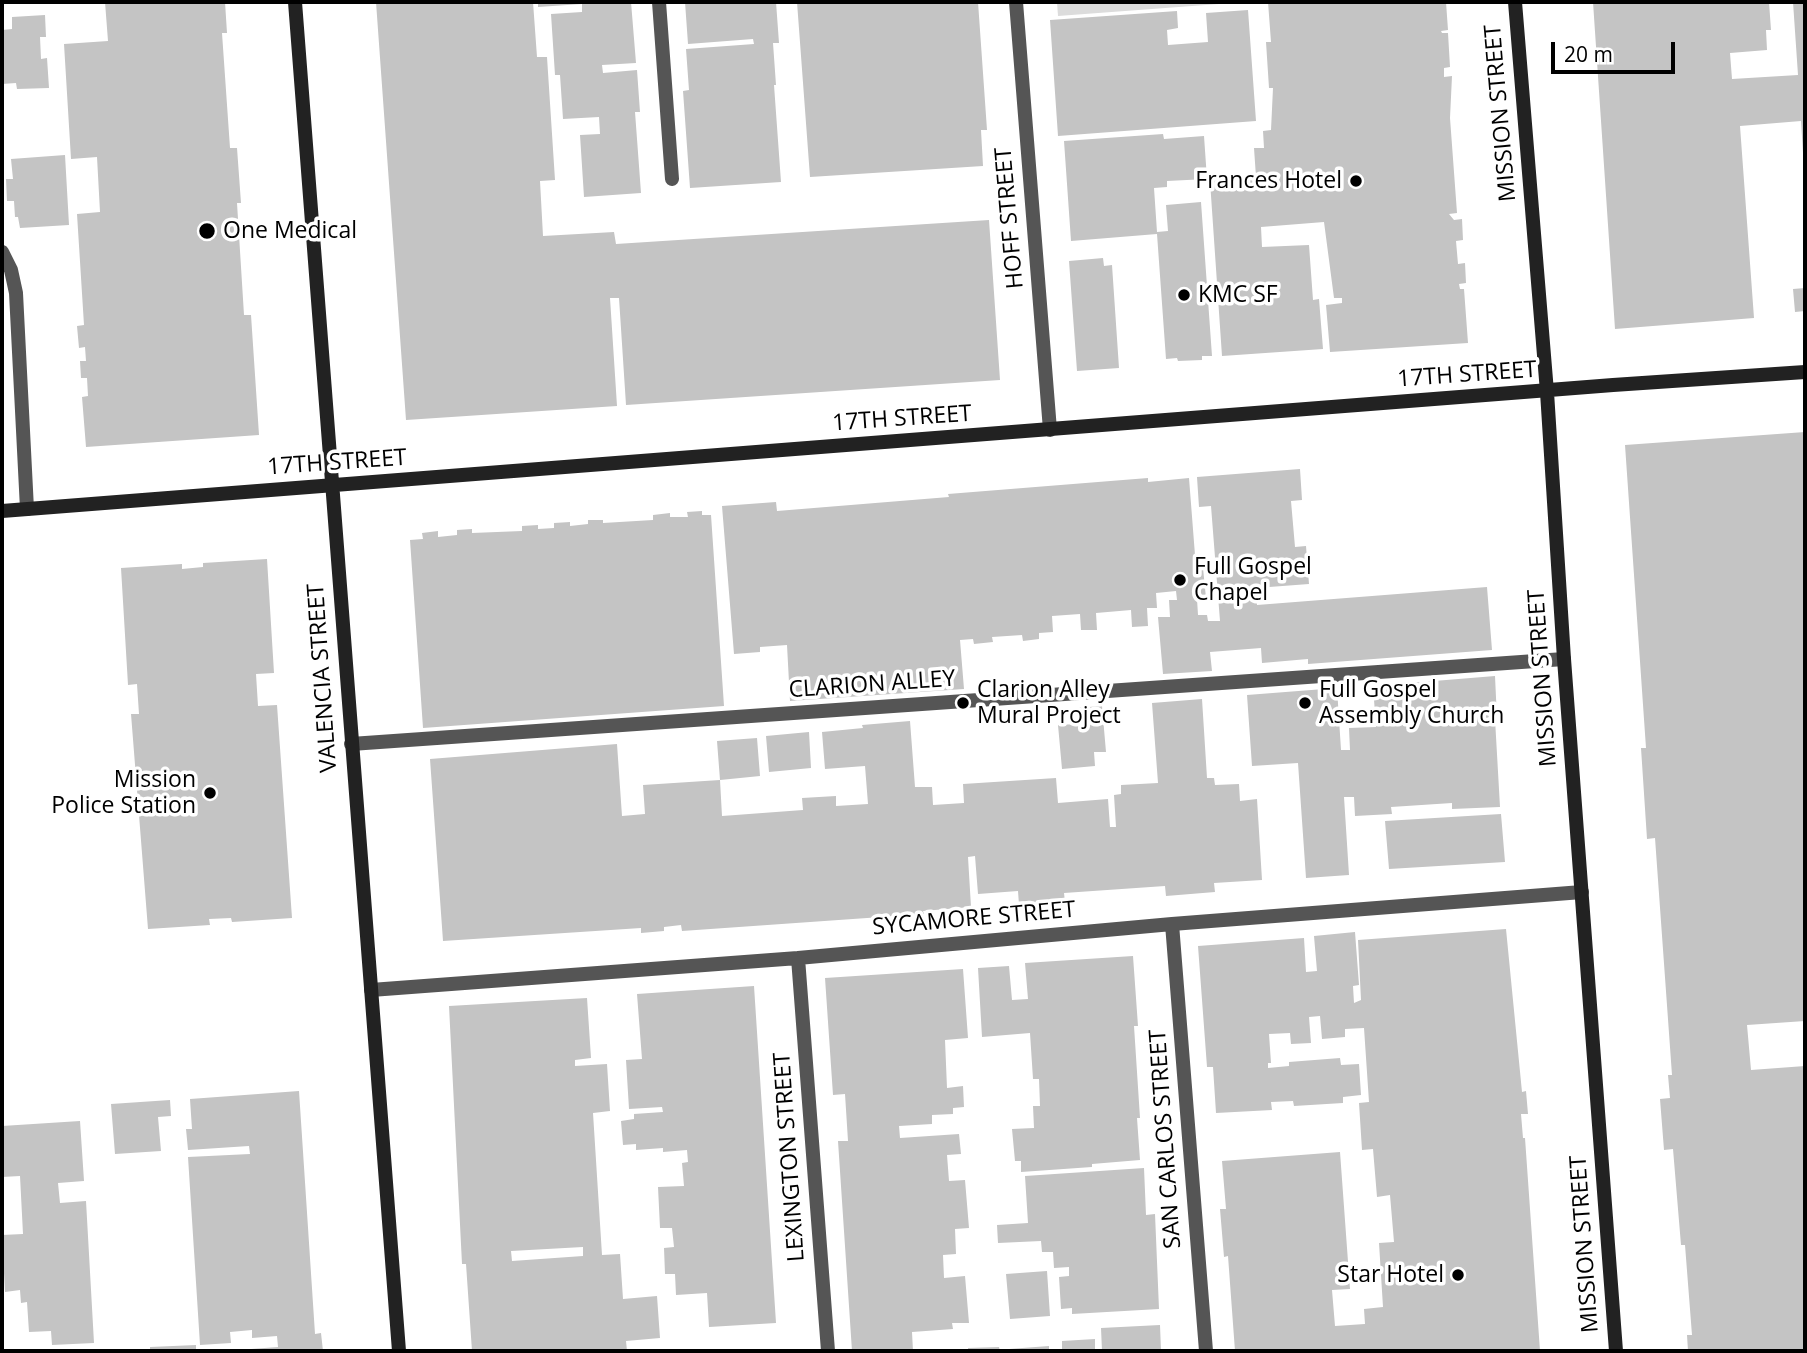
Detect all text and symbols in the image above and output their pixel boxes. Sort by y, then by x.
street label: MISSION STREET [1480,23,1522,203]
scale bar [1555,28,1679,72]
text: 20 m [1564,40,1613,68]
street label: HOFF STREET [990,146,1030,290]
place label: Frances Hotel [1195,167,1342,195]
marker: Frances Hotel [1348,173,1364,189]
place label: One Medical [223,217,357,245]
marker: One Medical [197,221,217,241]
place label: KMC SF [1198,281,1278,309]
marker: KMC SF [1176,287,1192,303]
street label: 17TH STREET [1396,356,1538,394]
street label: 17TH STREET [831,400,973,438]
street label: 17TH STREET [266,444,408,482]
place label: Full Gospel Chapel [1194,553,1312,607]
marker: Full Gospel Chapel [1172,572,1188,588]
street label: VALENCIA STREET [303,583,343,773]
street label: MISSION STREET [1523,588,1563,768]
street label: CLARION ALLEY [788,665,956,705]
place label: Clarion Alley Mural Project [977,676,1121,730]
place label: Full Gospel Assembly Church [1319,676,1504,730]
marker: Clarion Alley Mural Project [955,695,971,711]
marker: Full Gospel Assembly Church [1297,695,1313,711]
place label: Mission Police Station [51,766,196,820]
marker: Mission Police Station [202,785,218,801]
street label: SYCAMORE STREET [871,896,1077,942]
street label: SAN CARLOS STREET [1145,1028,1187,1250]
street label: LEXINGTON STREET [769,1051,811,1263]
street label: MISSION STREET [1565,1154,1605,1334]
place label: Star Hotel [1337,1261,1444,1289]
marker: Star Hotel [1450,1267,1466,1283]

